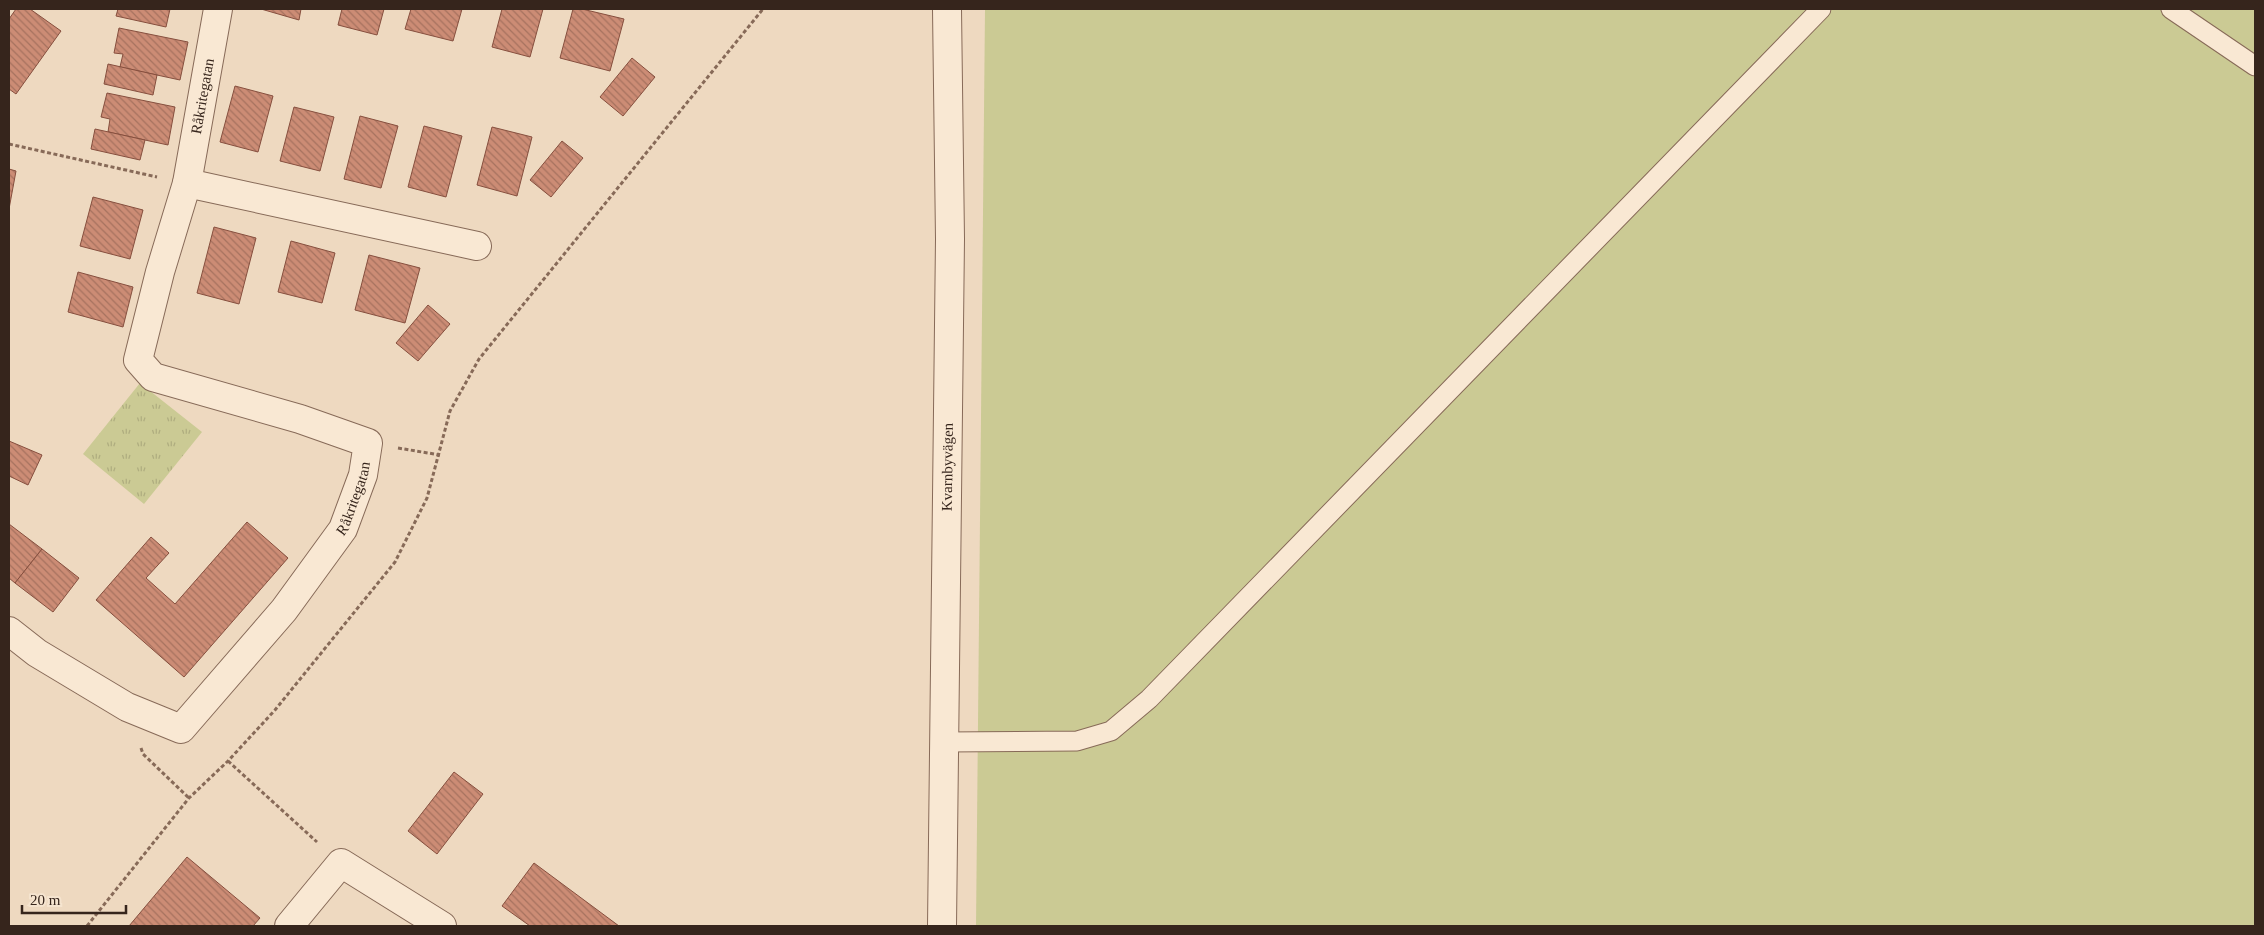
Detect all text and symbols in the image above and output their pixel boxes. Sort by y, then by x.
street label: Råkritegatan [188,57,217,135]
street label: Kvarnbyvägen [939,422,956,511]
street label: Råkritegatan [333,460,373,538]
scale bar [22,882,126,914]
text: 20 m [30,892,61,908]

